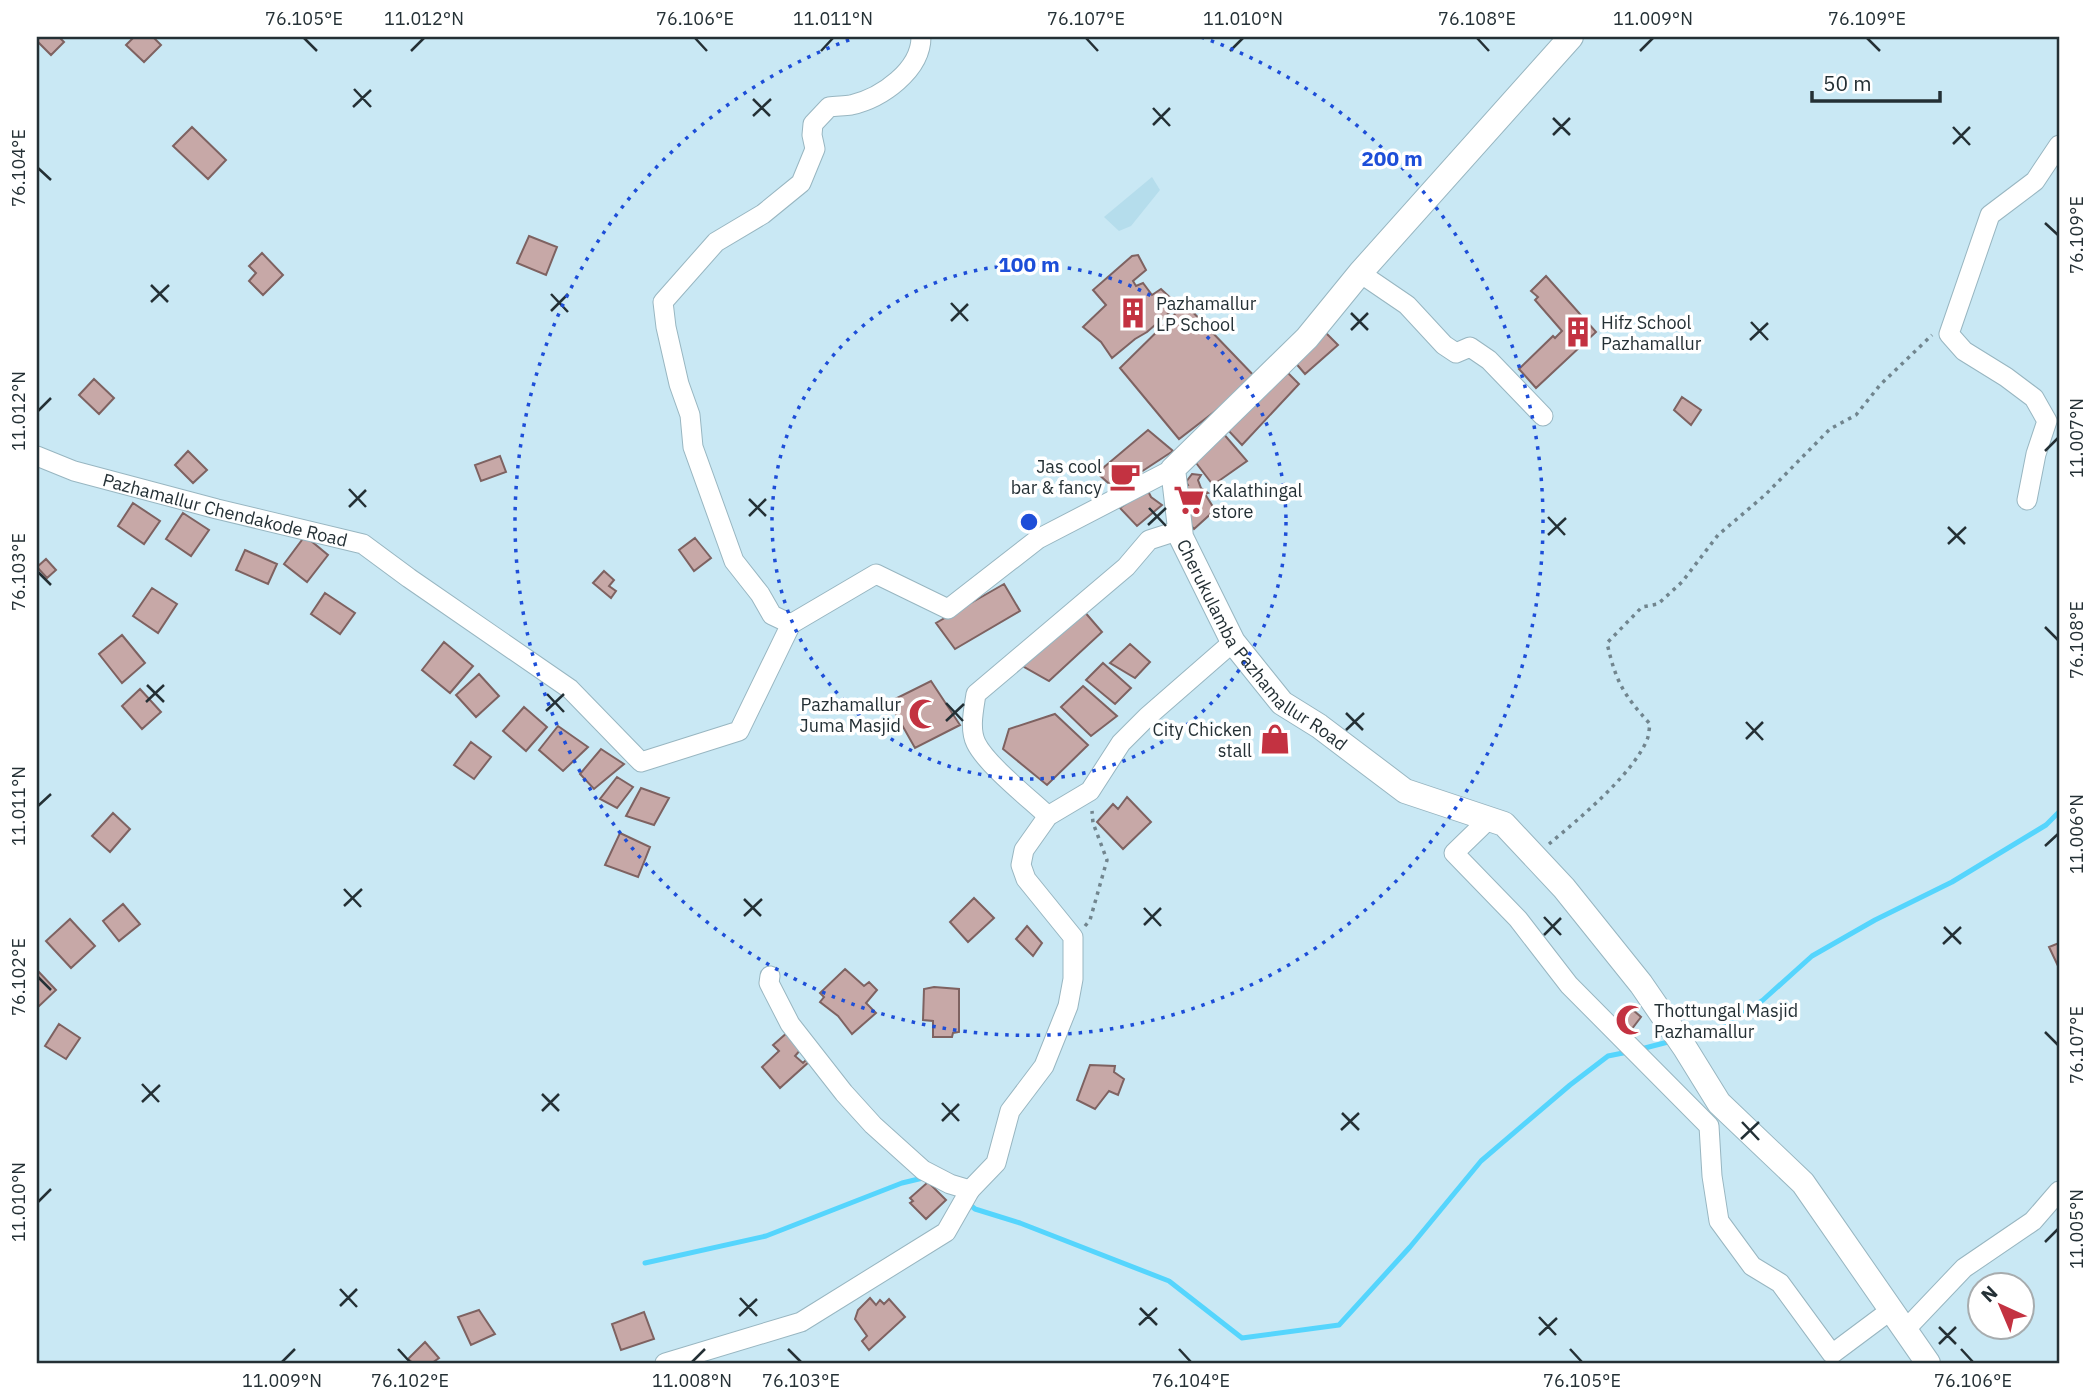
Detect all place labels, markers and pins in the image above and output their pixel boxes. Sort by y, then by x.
place label: Pazhamallur LP School [1156,292,1257,336]
building icon: Pazhamallur LP School [1116,296,1150,330]
place label: Hifz School Pazhamallur [1601,311,1702,355]
building icon: Hifz School Pazhamallur [1561,315,1595,349]
place label: Jas cool bar & fancy [1011,455,1102,499]
cafe icon: Jas cool bar & fancy [1108,459,1142,493]
place label: Kalathingal store [1212,479,1303,523]
supermarket icon: Kalathingal store [1172,483,1206,517]
centre of rings [1017,510,1041,534]
place label: Pazhamallur Juma Masjid [800,693,901,737]
mosque icon: Pazhamallur Juma Masjid [907,697,941,731]
place label: City Chicken stall [1153,718,1252,762]
shop icon: City Chicken stall [1258,722,1292,756]
place label: Thottungal Masjid Pazhamallur [1654,999,1798,1043]
mosque icon: Thottungal Masjid Pazhamallur [1614,1003,1648,1037]

